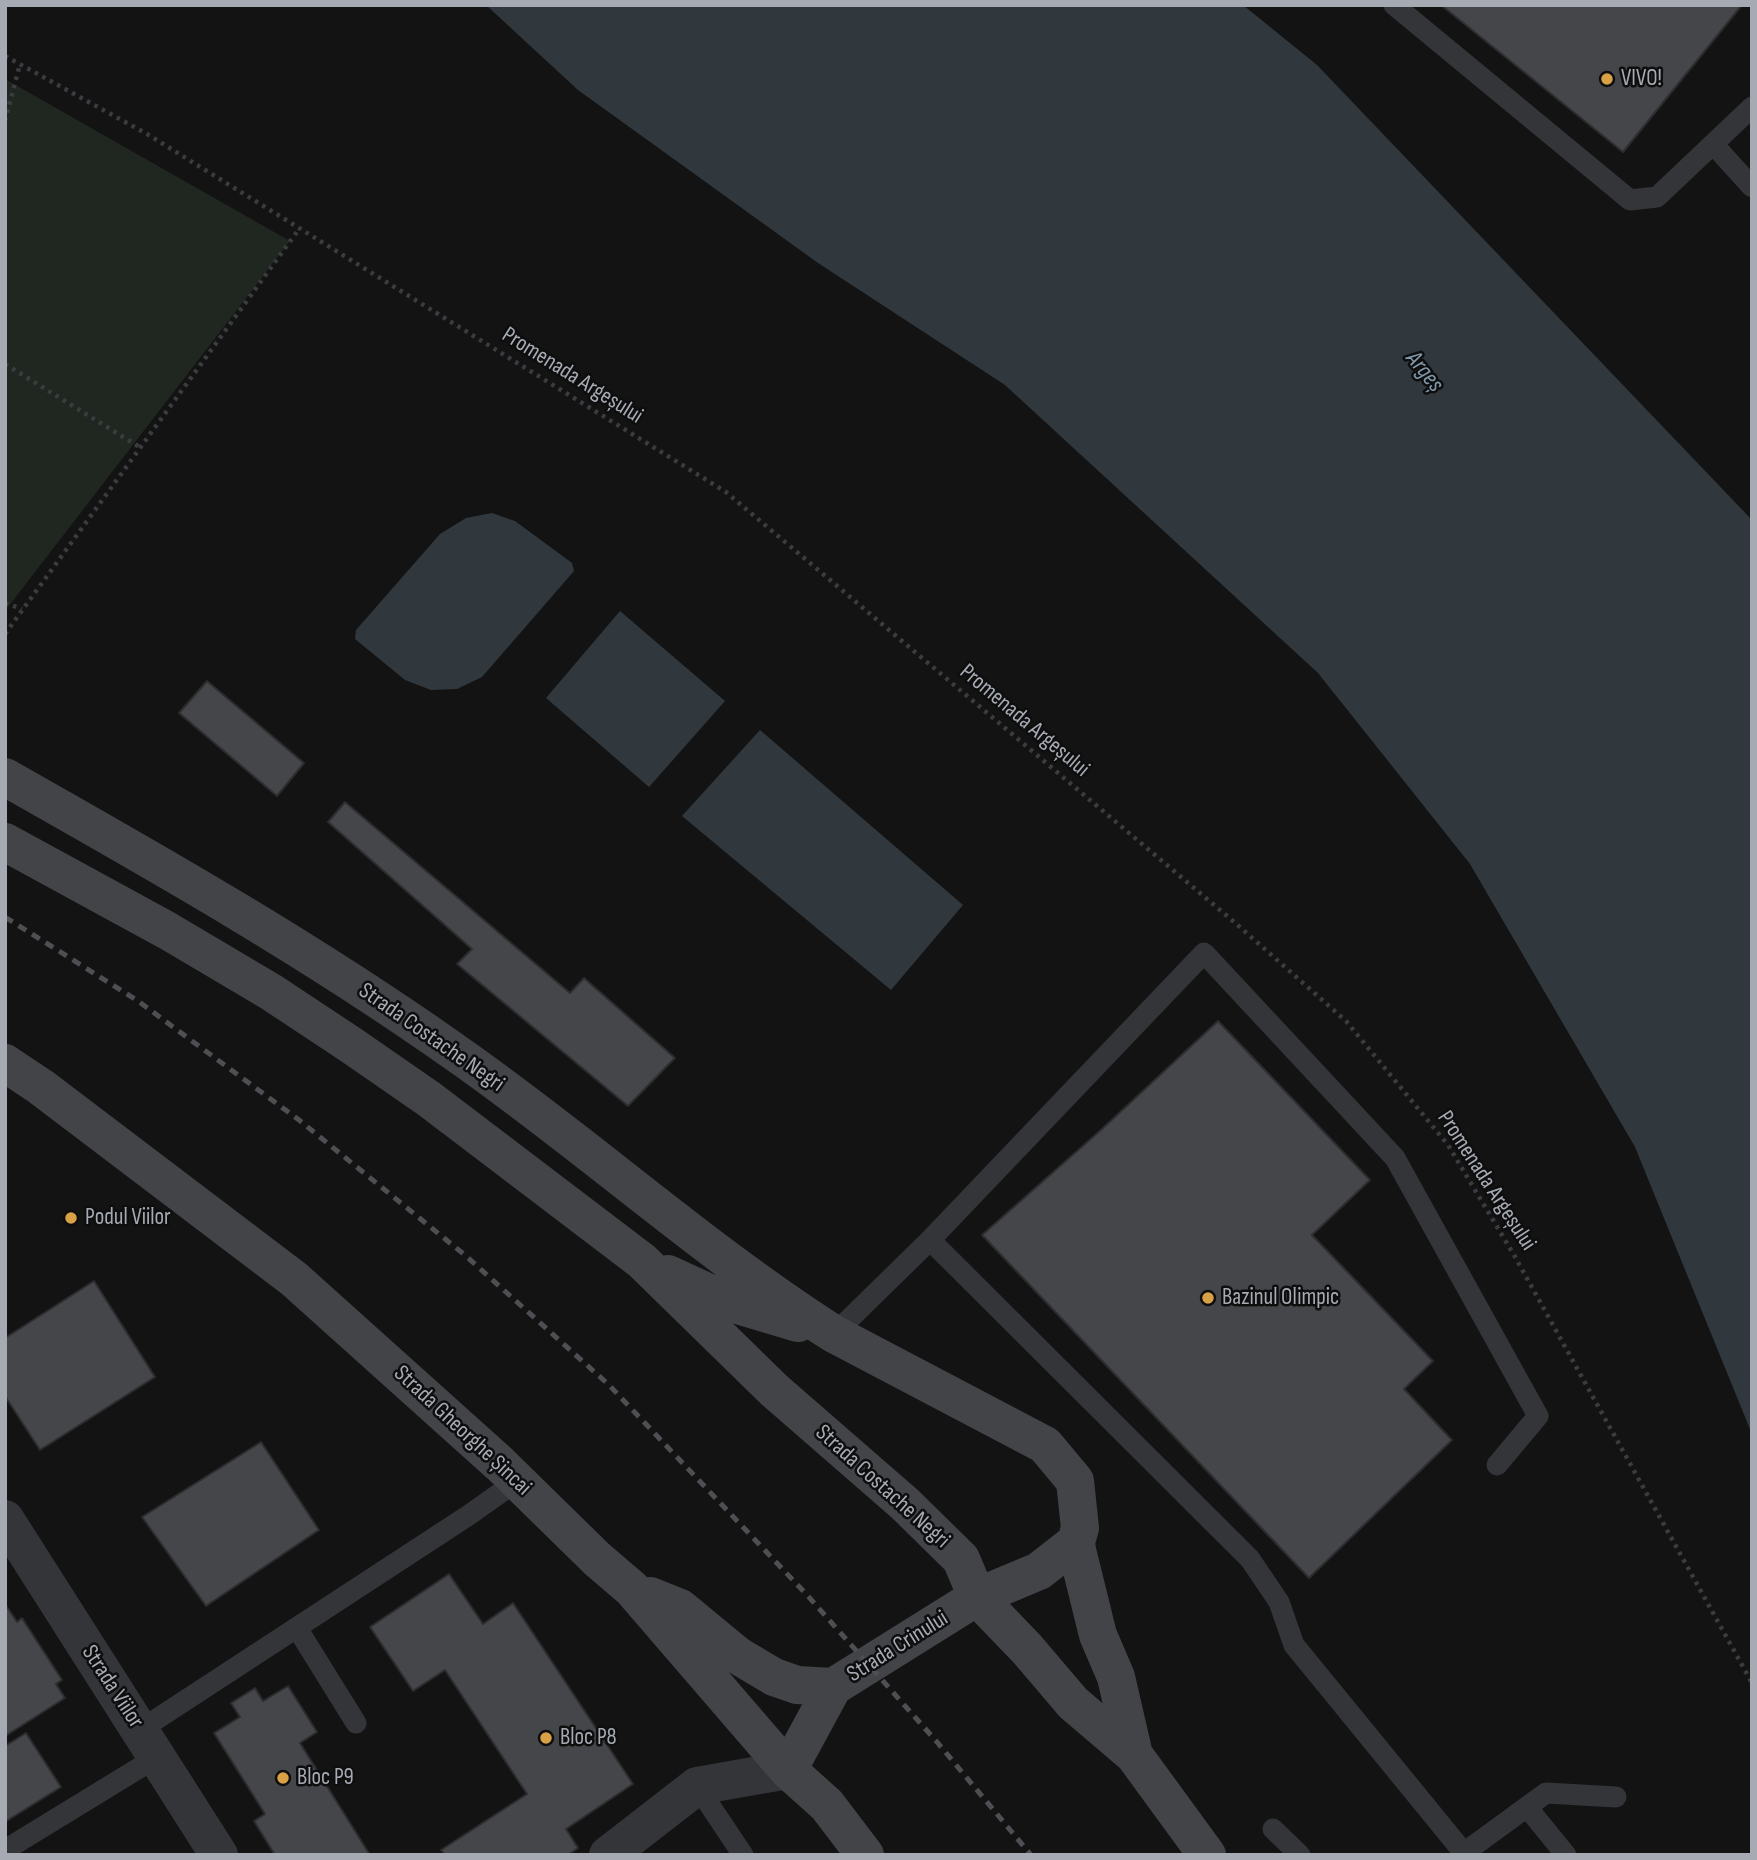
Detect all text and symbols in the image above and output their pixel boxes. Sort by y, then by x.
place label: VIVO! [1621,65,1662,93]
marker: VIVO! [1599,71,1615,87]
street label: Promenada Argeșului [496,322,648,430]
water label: Argeș [1399,346,1449,398]
street label: Promenada Argeșului [953,659,1095,783]
street label: Strada Costache Negri [353,978,509,1098]
street label: Promenada Argeșului [1431,1106,1541,1256]
place label: Podul Viilor [85,1204,171,1232]
marker: Podul Viilor [63,1210,79,1226]
place label: Bazinul Olimpic [1222,1284,1339,1312]
marker: Bazinul Olimpic [1200,1290,1216,1306]
street label: Strada Gheorghe Șincai [387,1360,537,1502]
street label: Strada Costache Negri [809,1419,955,1555]
street label: Strada Crinului [843,1605,953,1689]
street label: Strada Viilor [75,1640,149,1734]
place label: Bloc P8 [560,1724,617,1752]
marker: Bloc P8 [538,1730,554,1746]
place label: Bloc P9 [297,1764,354,1792]
marker: Bloc P9 [275,1770,291,1786]

